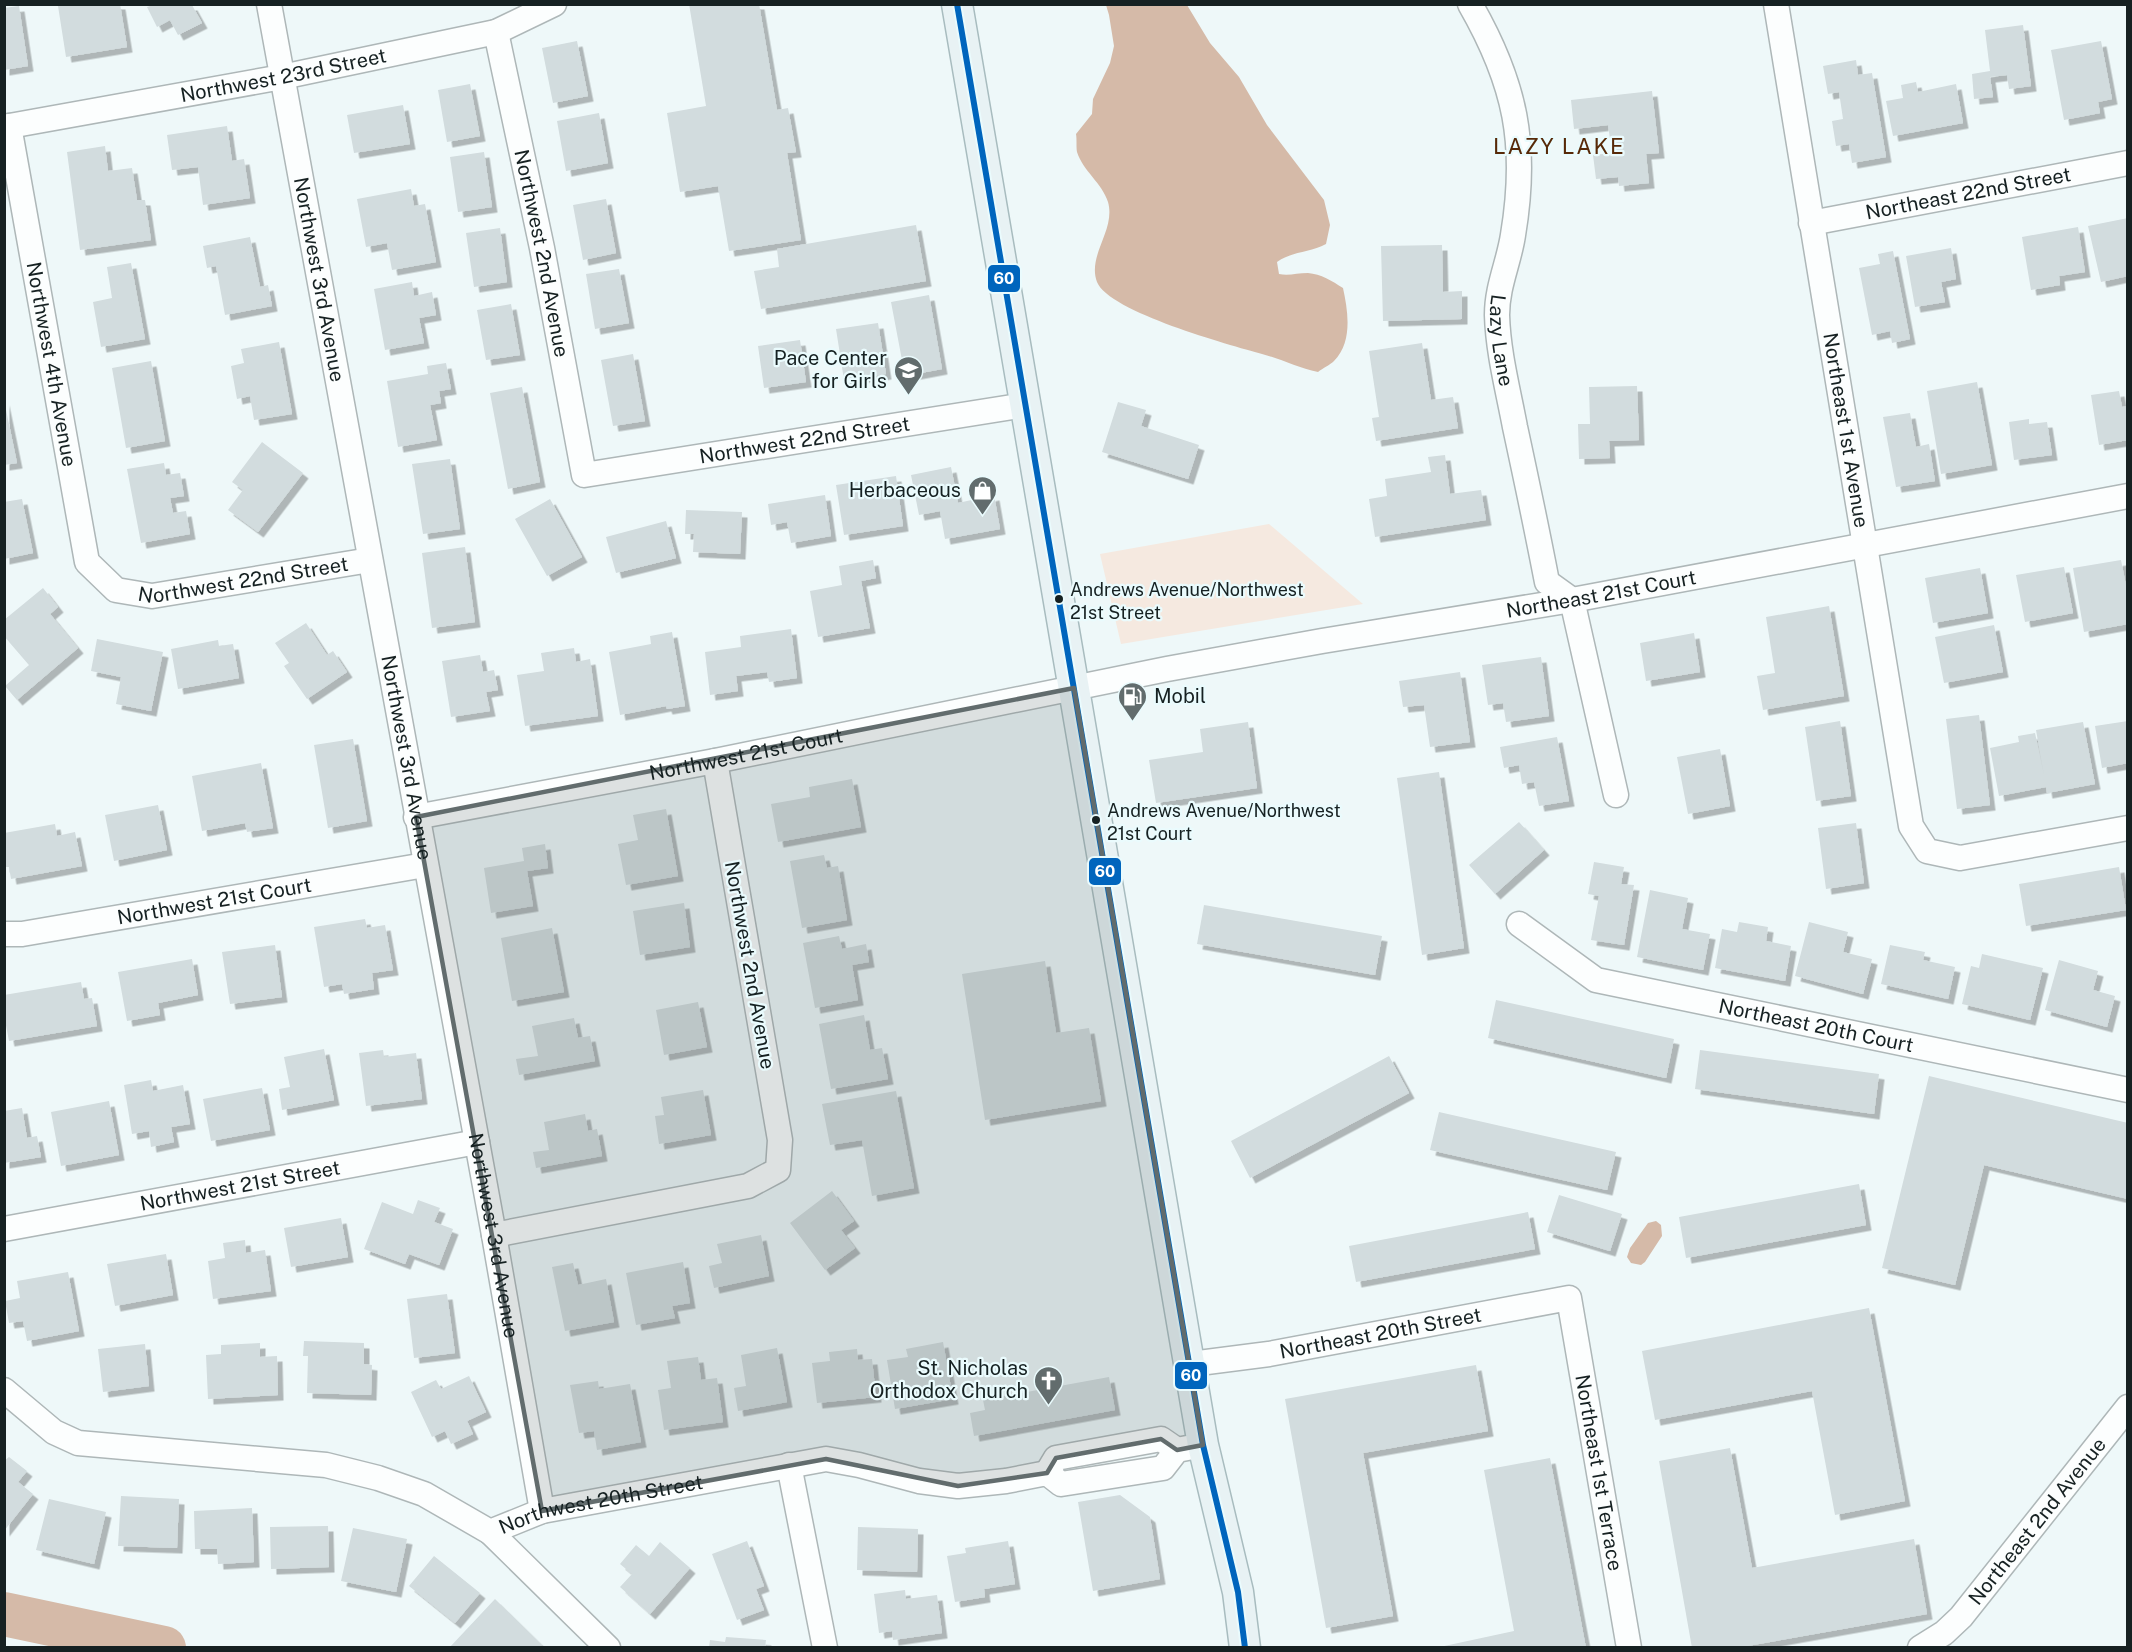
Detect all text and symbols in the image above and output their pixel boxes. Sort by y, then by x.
street label: Northwest 23rd Street [178,43,388,107]
district label: LAZY LAKE [1493,133,1625,159]
street label: Northwest 2nd Avenue [509,147,574,359]
street label: Northeast 22nd Street [1864,162,2073,224]
street label: Northwest 3rd Avenue [289,175,350,384]
street label: Northwest 4th Avenue [22,260,82,468]
line badge: 60 [987,264,1021,293]
text: 60 [994,269,1014,288]
street label: Lazy Lane [1485,293,1518,388]
street label: Northeast 1st Avenue [1818,331,1874,530]
place label: Pace Center for Girls [774,346,887,393]
school or university icon: Pace Center for Girls [892,354,924,396]
street label: Northwest 22nd Street [698,411,911,469]
shop icon: Herbaceous [966,474,998,516]
place label: Herbaceous [849,478,961,502]
street label: Northwest 22nd Street [136,552,350,608]
street label: Northeast 21st Court [1504,565,1698,623]
place label: Andrews Avenue/Northwest 21st Street [1070,579,1304,623]
marker: Andrews Avenue/Northwest 21st Street [1053,593,1065,605]
street label: Northwest 3rd Avenue [376,653,437,862]
fuel station icon: Mobil [1117,680,1149,722]
place label: Mobil [1154,684,1206,708]
street label: Northwest 21st Court [647,723,845,785]
place label: Andrews Avenue/Northwest 21st Court [1107,800,1341,844]
marker: Andrews Avenue/Northwest 21st Court [1090,814,1102,826]
line badge: 60 [1088,857,1122,886]
street label: Northwest 2nd Avenue [720,859,780,1071]
text: 60 [1095,862,1115,881]
street label: Northwest 21st Court [115,873,313,930]
street label: Northeast 20th Court [1717,994,1916,1057]
street label: Northwest 3rd Avenue [464,1131,524,1340]
street label: Northwest 21st Street [138,1155,342,1216]
street label: Northeast 20th Street [1278,1303,1483,1364]
place label: St. Nicholas Orthodox Church [870,1356,1028,1403]
line badge: 60 [1174,1361,1208,1390]
church icon: St. Nicholas Orthodox Church [1033,1364,1065,1406]
text: 60 [1181,1366,1201,1385]
street label: Northeast 1st Terrace [1570,1373,1628,1573]
street label: Northeast 2nd Avenue [1963,1433,2111,1610]
street label: Northwest 20th Street [495,1470,705,1539]

